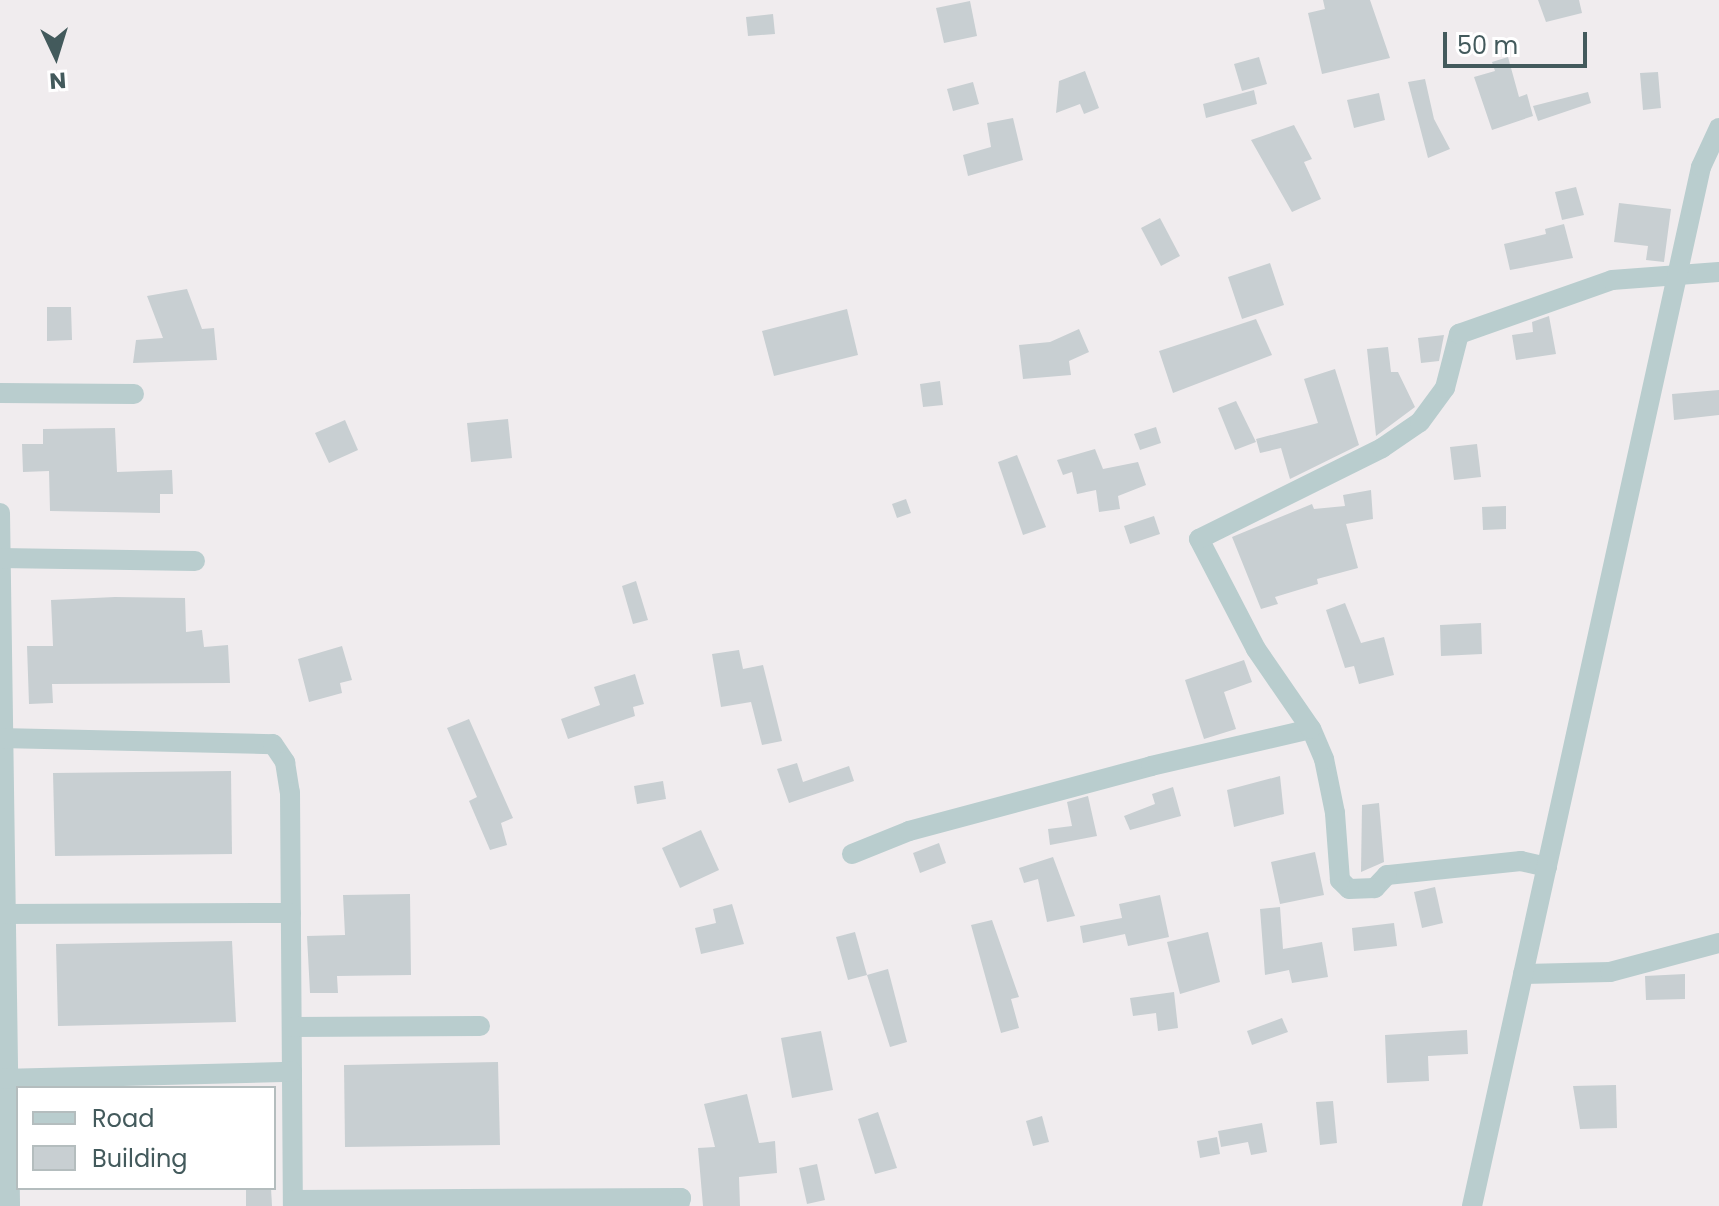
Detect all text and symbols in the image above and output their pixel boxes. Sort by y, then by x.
north arrow [16,16,96,96]
scale bar [1447,16,1591,66]
text: 50 m [1457,29,1518,62]
text: N [48,64,67,96]
legend [16,1086,276,1190]
text: Road [92,1102,154,1135]
text: Building [92,1142,188,1175]

